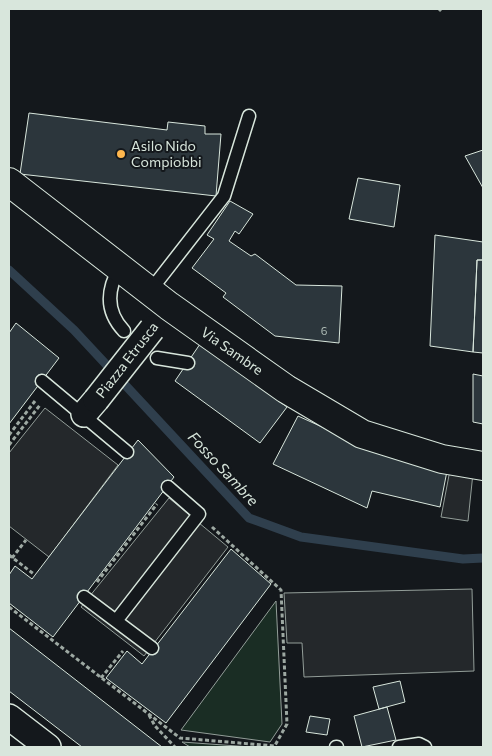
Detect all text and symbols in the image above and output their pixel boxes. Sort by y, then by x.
place label: Asilo Nido Compiobbi [131,137,202,170]
marker: Asilo Nido Compiobbi [115,148,127,160]
street label: Piazza Etrusca [92,318,161,401]
street label: Via Sambre [198,323,267,378]
house number: 6 [321,324,328,337]
water label: Fosso Sambre [185,428,263,509]

